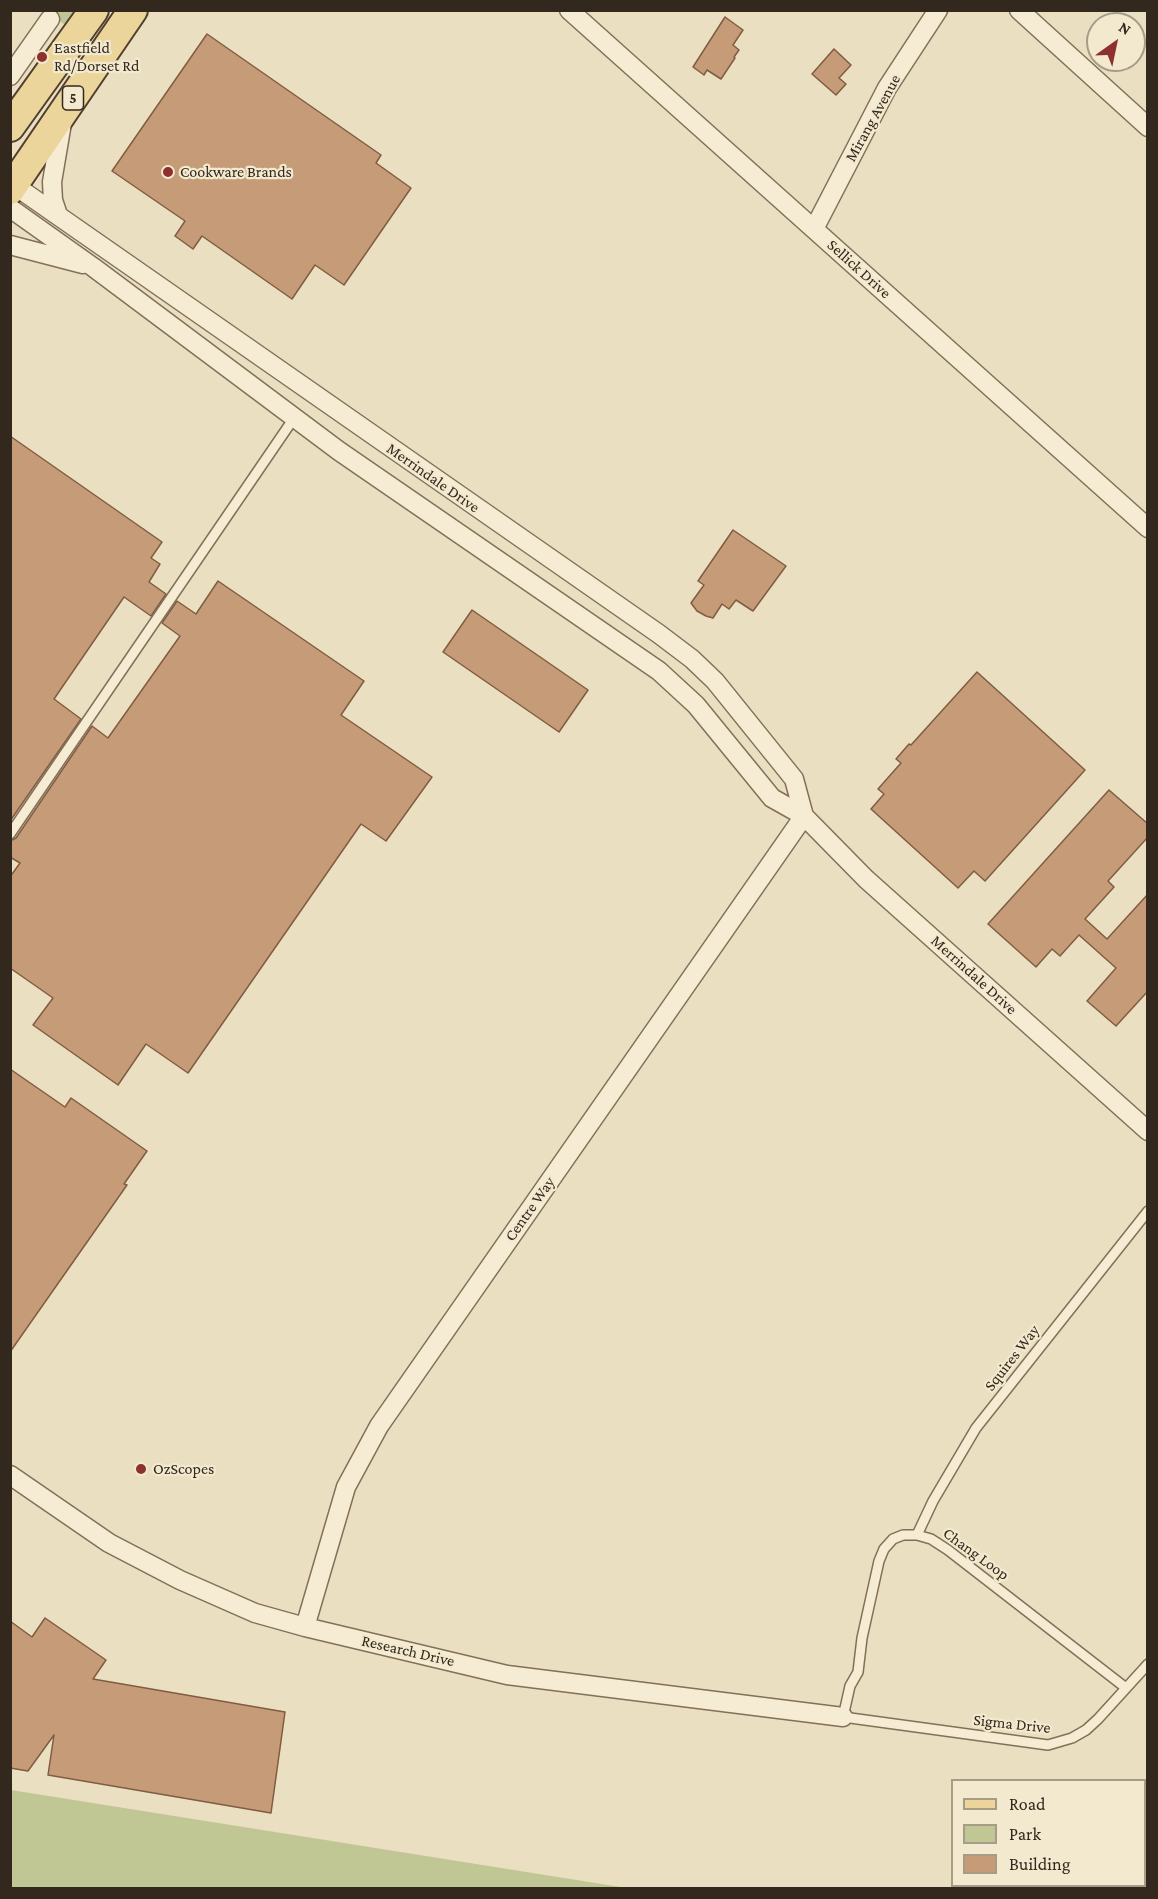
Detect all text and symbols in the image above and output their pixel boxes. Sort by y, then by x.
north arrow [1086,12,1146,72]
text: N [1116,18,1134,38]
place label: Eastfield Rd/Dorset Rd [54,38,139,76]
marker: Eastfield Rd/Dorset Rd [35,50,49,64]
street label: Mirang Avenue [841,71,905,165]
road number: 5 [62,86,84,110]
place label: Cookware Brands [180,162,292,182]
marker: Cookware Brands [161,165,175,179]
street label: Sellick Drive [823,235,895,303]
street label: Merrindale Drive [383,439,483,517]
street label: Merrindale Drive [927,931,1021,1019]
street label: Centre Way [501,1173,559,1245]
street label: Squires Way [980,1321,1044,1395]
place label: OzScopes [153,1459,214,1479]
marker: OzScopes [134,1462,148,1476]
street label: Chang Loop [939,1524,1013,1584]
street label: Research Drive [360,1631,456,1671]
street label: Sigma Drive [972,1710,1052,1738]
legend [951,1779,1146,1887]
text: Road [1009,1794,1046,1814]
text: Park [1009,1824,1041,1844]
text: Building [1009,1854,1070,1874]

